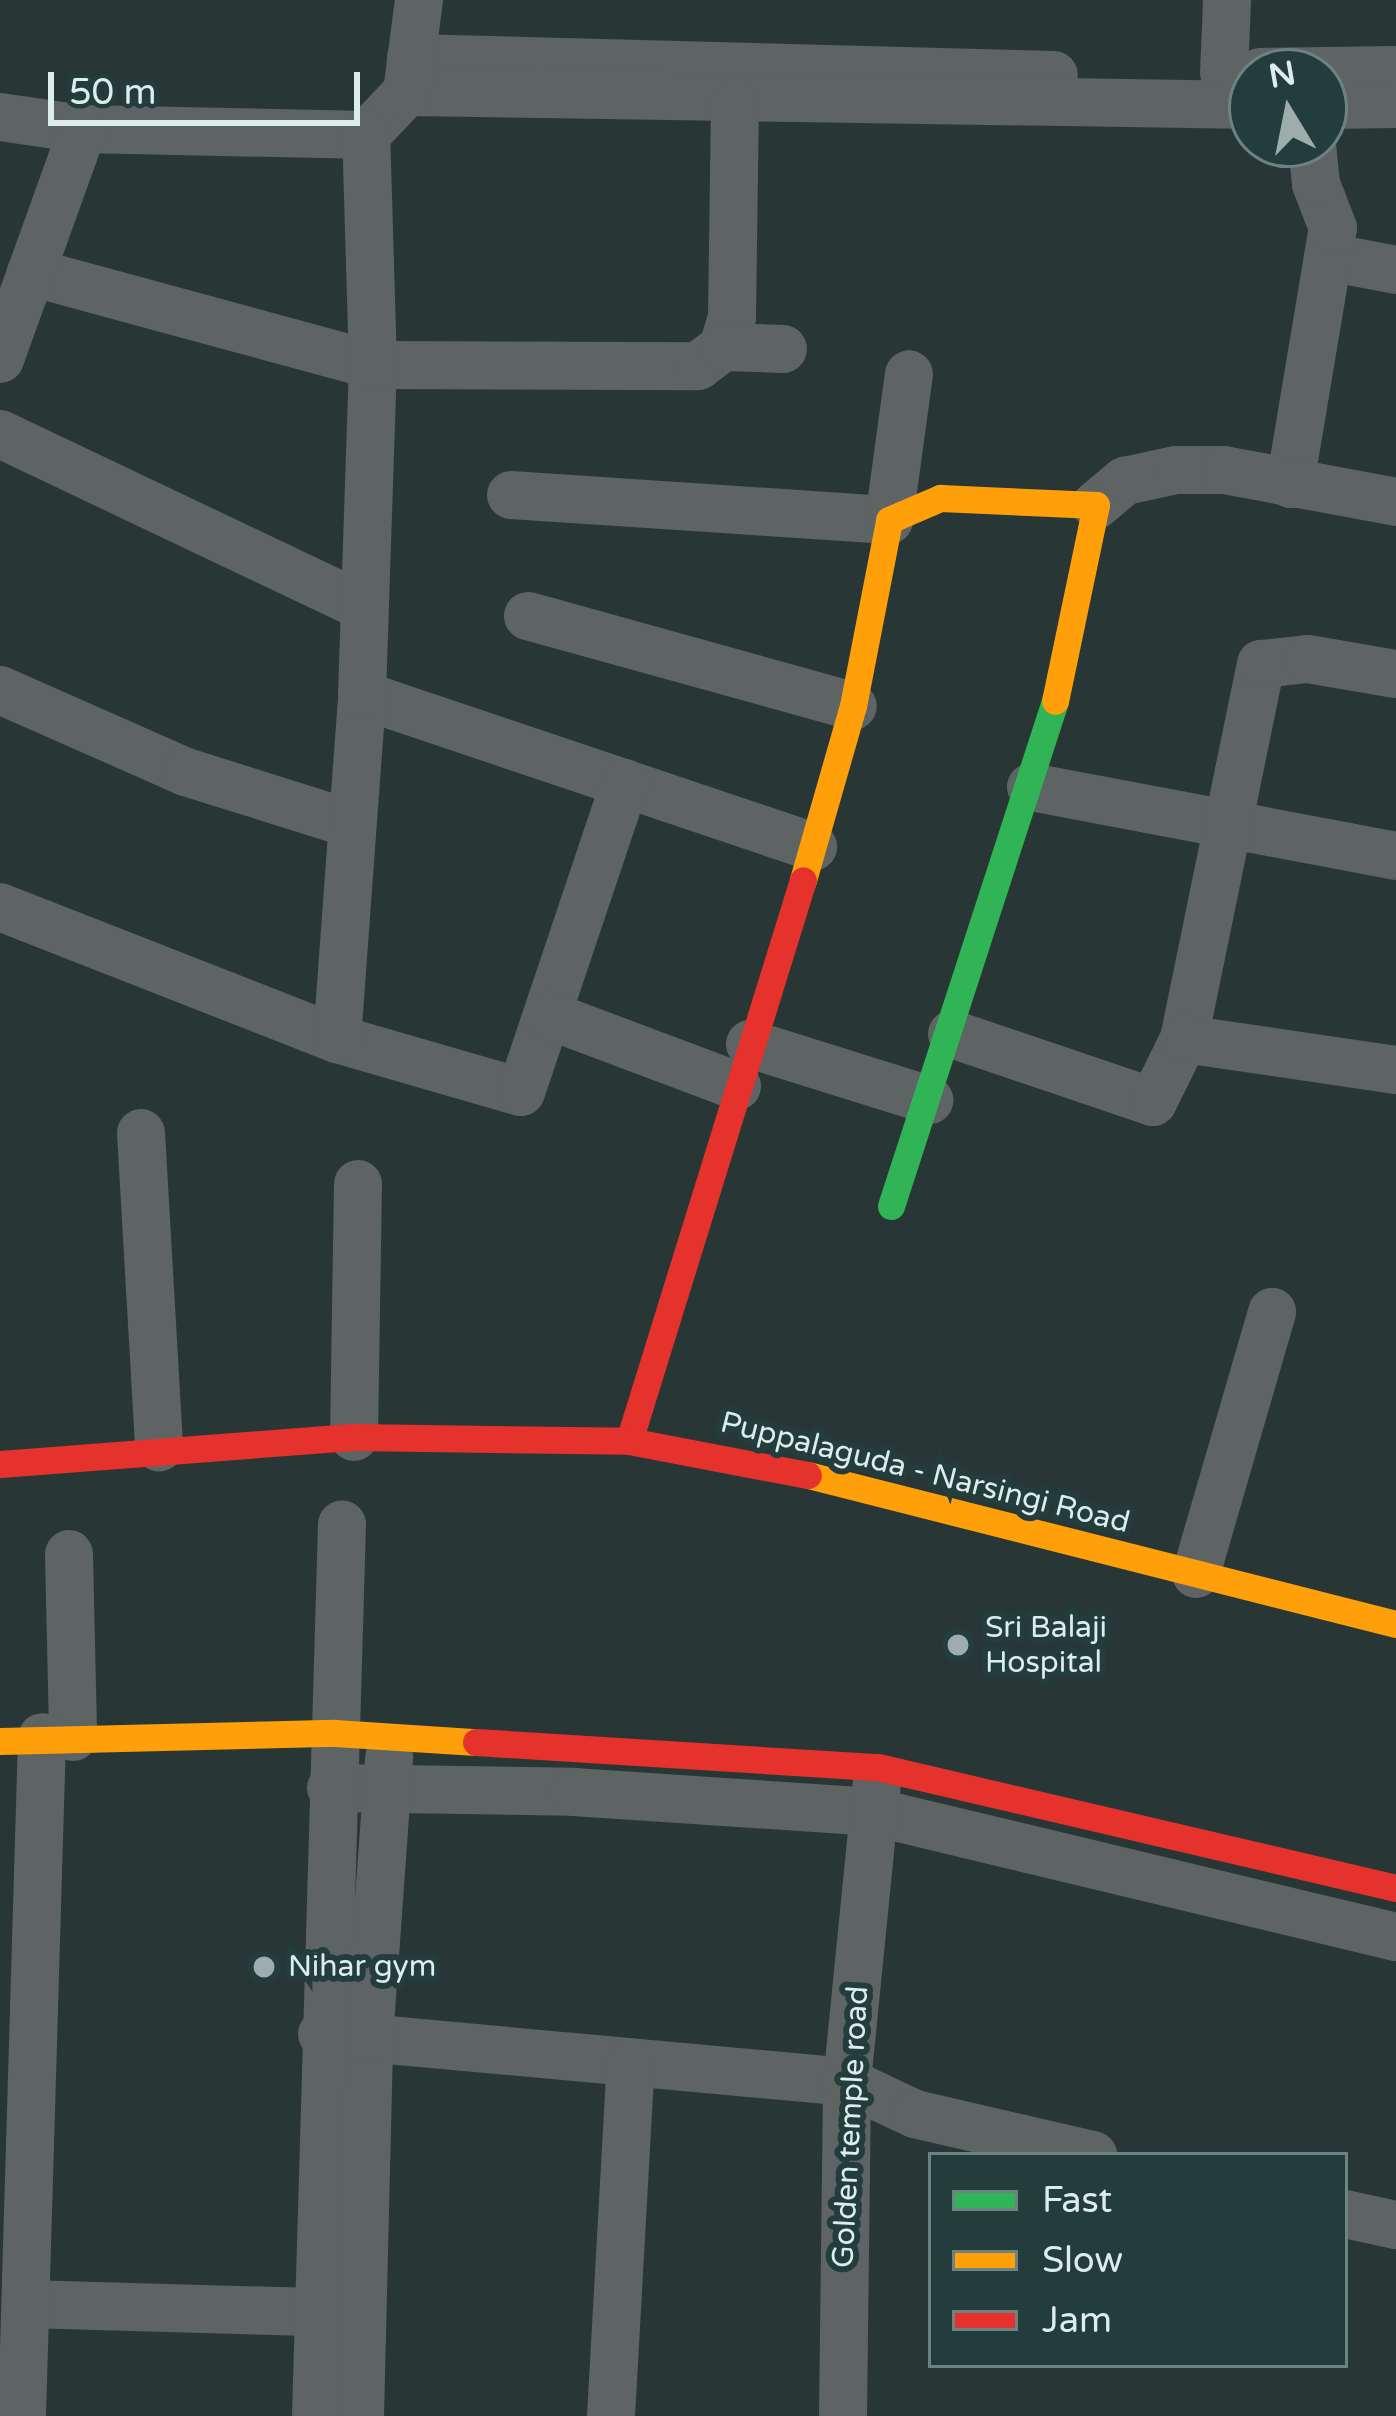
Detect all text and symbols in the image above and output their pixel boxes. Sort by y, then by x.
scale bar [54,48,366,122]
north arrow [1228,48,1348,168]
text: N [1266,54,1299,97]
text: 50 m [69,71,157,114]
street label: Puppalaguda - Narsingi Road [717,1405,1133,1541]
place label: Sri Balaji Hospital [985,1610,1107,1680]
marker: Sri Balaji Hospital [942,1629,974,1661]
place label: Nihar gym [288,1949,436,1985]
marker: Nihar gym [251,1954,277,1980]
street label: Golden temple road [826,1985,876,2269]
legend [928,2152,1348,2368]
text: Fast [1042,2179,1112,2222]
text: Slow [1042,2239,1123,2282]
text: Jam [1042,2299,1112,2342]

